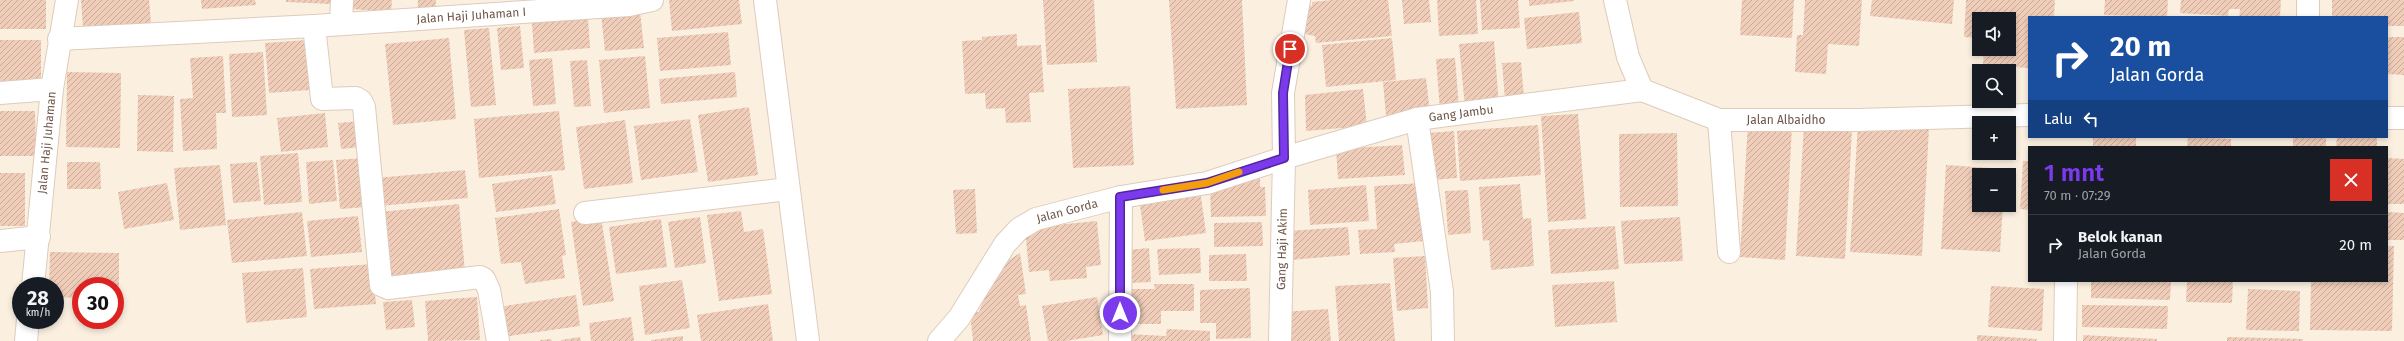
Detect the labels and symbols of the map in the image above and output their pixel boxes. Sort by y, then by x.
street label: Jalan Haji Juhaman I [416,5,527,26]
pin [1273,32,1307,66]
street label: Jalan Haji Juhaman [35,91,59,195]
street label: Gang Jambu [1428,102,1494,124]
street label: Jalan Albaidho [1747,113,1826,127]
street label: Jalan Gorda [1035,196,1099,226]
street label: Gang Haji Akim [1274,208,1290,290]
speed limit sign: 30 [72,277,124,329]
position arrow [1099,292,1141,334]

